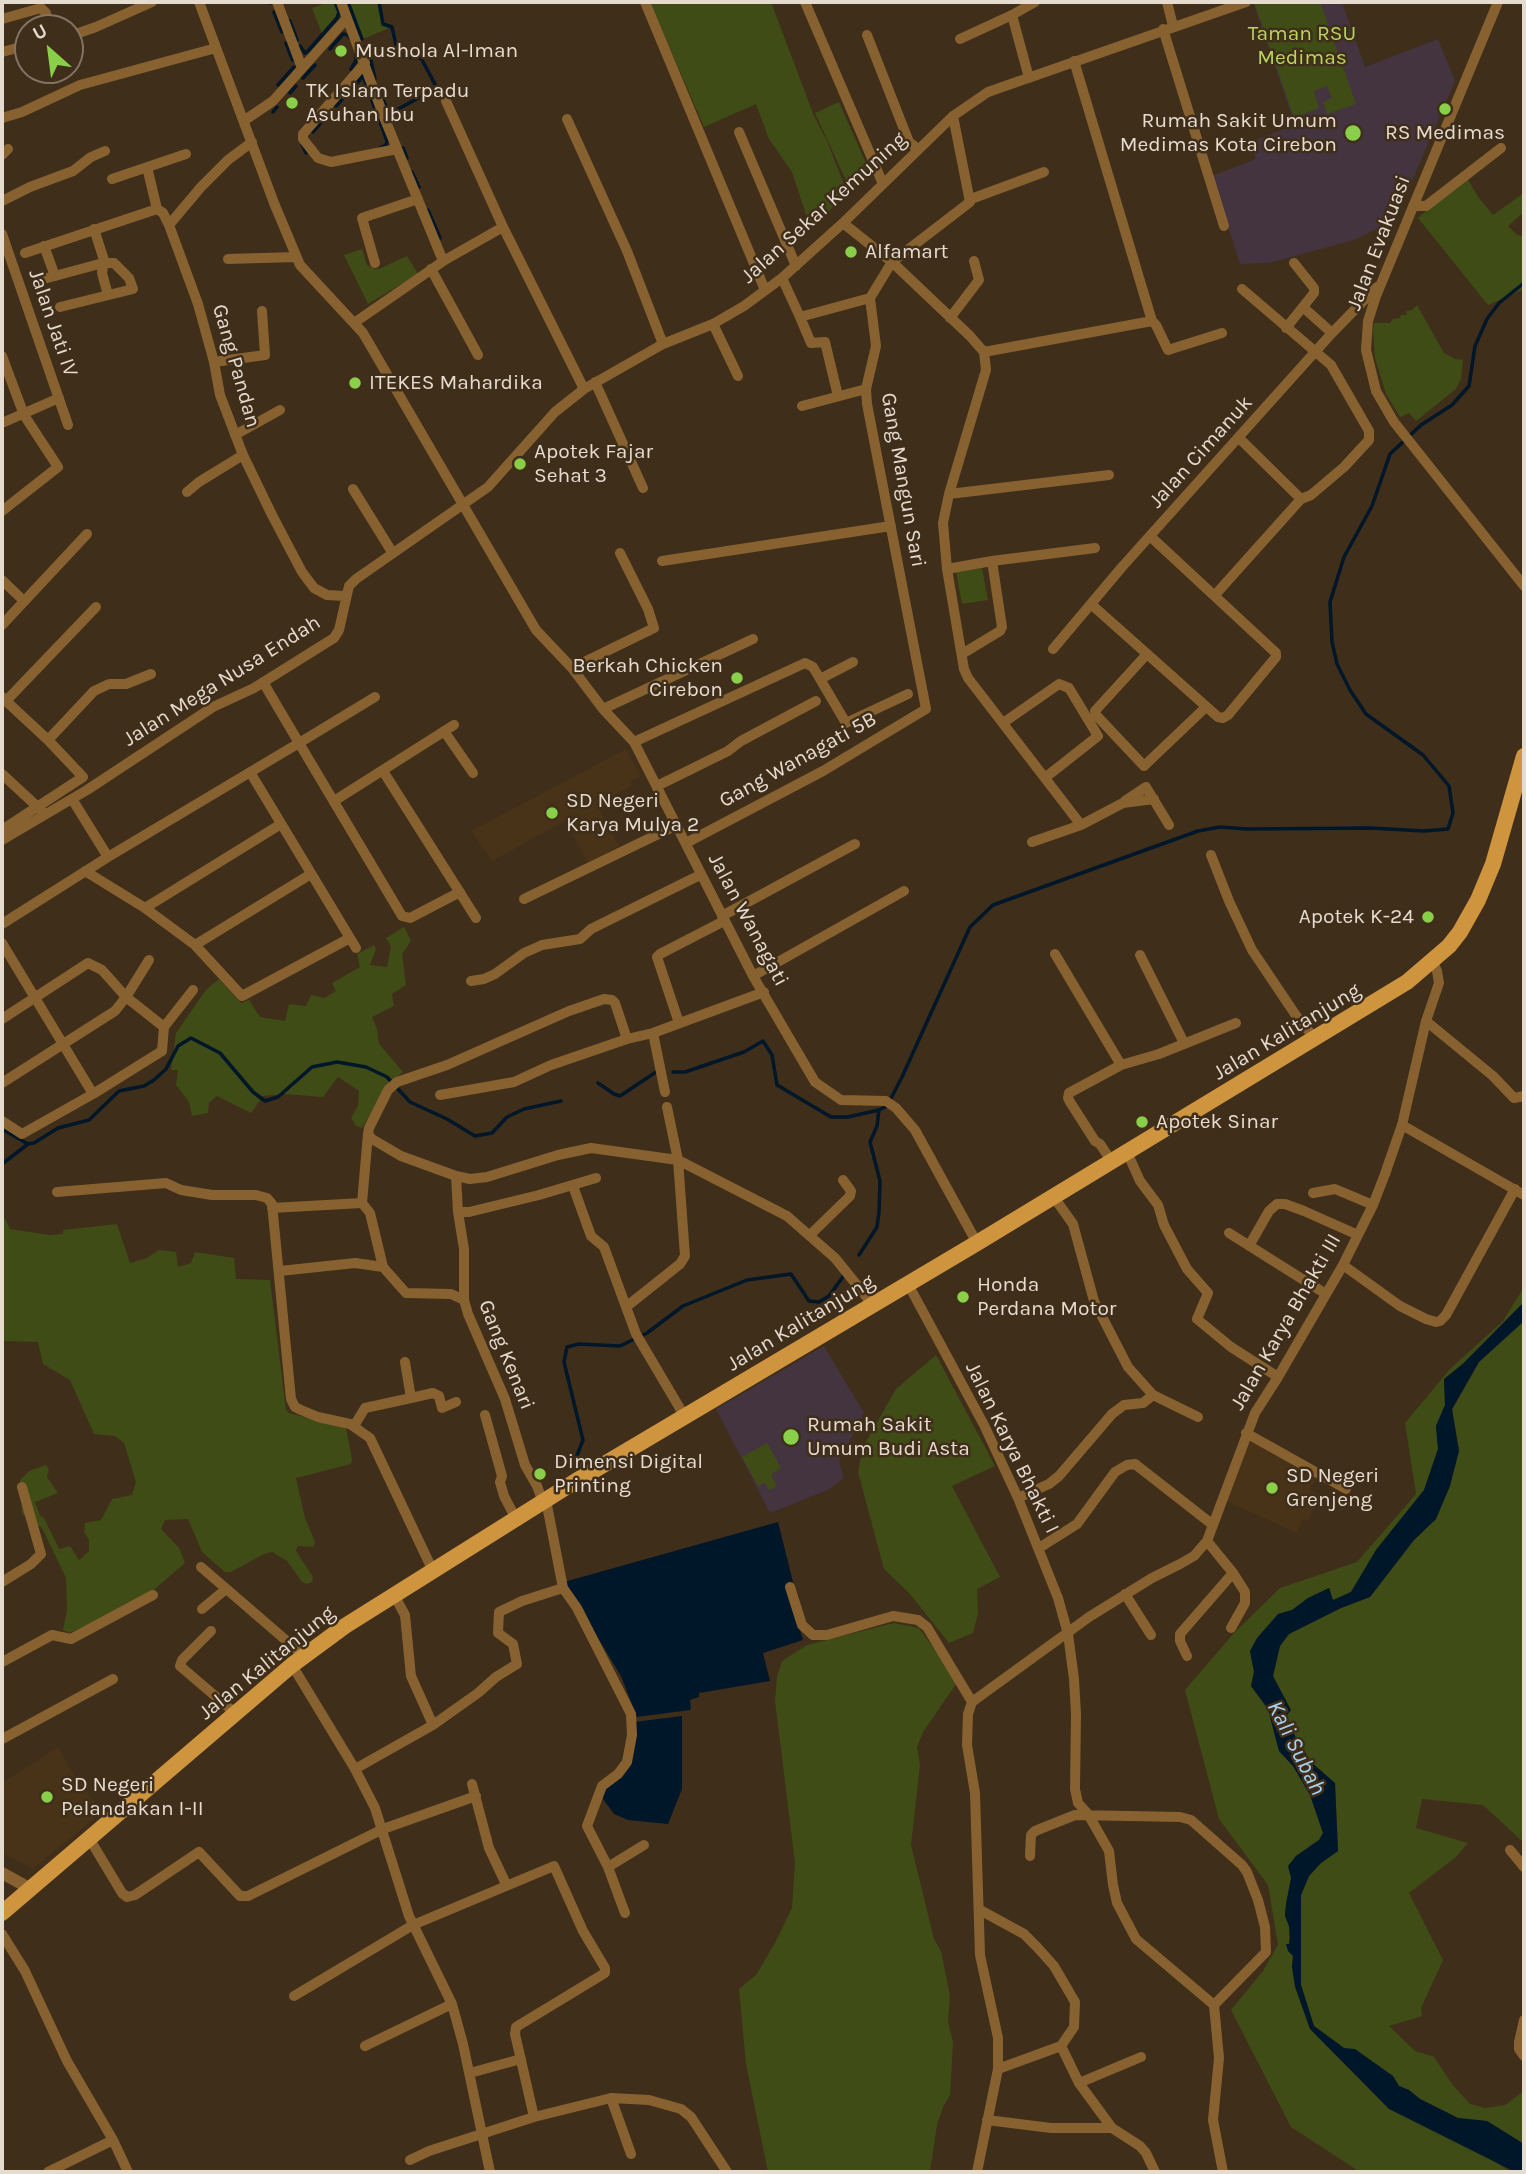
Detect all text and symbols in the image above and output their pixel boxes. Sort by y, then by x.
north arrow [14,14,84,84]
text: U [29,19,51,45]
park label: Taman RSU Medimas [1248,21,1356,71]
place label: Mushola Al-Iman [355,38,518,64]
marker: Mushola Al-Iman [333,43,349,59]
place label: TK Islam Terpadu Asuhan Ibu [306,78,470,128]
marker: TK Islam Terpadu Asuhan Ibu [284,95,300,111]
marker: RS Medimas [1437,101,1453,117]
place label: Rumah Sakit Umum Medimas Kota Cirebon [1120,108,1337,158]
place label: RS Medimas [1385,120,1505,146]
marker: Rumah Sakit Umum Medimas Kota Cirebon [1343,123,1363,143]
street label: Jalan Sekar Kemuning [736,127,912,289]
street label: Jalan Evakuasi [1342,172,1416,314]
place label: Alfamart [865,239,948,265]
marker: Alfamart [843,244,859,260]
street label: Jalan Jati IV [23,266,83,380]
street label: Gang Pandan [206,301,266,431]
place label: ITEKES Mahardika [369,370,543,396]
marker: ITEKES Mahardika [347,375,363,391]
street label: Gang Mangun Sari [875,391,931,569]
street label: Jalan Cimanuk [1144,391,1258,513]
place label: Apotek Fajar Sehat 3 [534,439,653,489]
marker: Apotek Fajar Sehat 3 [512,456,528,472]
street label: Jalan Mega Nusa Endah [119,610,325,752]
place label: Berkah Chicken Cirebon [573,653,723,703]
marker: Berkah Chicken Cirebon [729,670,745,686]
street label: Gang Wanagati 5B [715,706,881,814]
place label: SD Negeri Karya Mulya 2 [566,788,699,838]
marker: SD Negeri Karya Mulya 2 [544,805,560,821]
street label: Jalan Wanagati [702,849,794,991]
place label: Apotek K-24 [1299,904,1414,930]
marker: Apotek K-24 [1420,909,1436,925]
street label: Jalan Kalitanjung [1209,978,1365,1086]
place label: Apotek Sinar [1156,1109,1278,1135]
marker: Apotek Sinar [1134,1114,1150,1130]
street label: Jalan Karya Bhakti III [1225,1229,1347,1415]
street label: Jalan Kalitanjung [723,1269,879,1377]
place label: Honda Perdana Motor [977,1272,1116,1322]
marker: Honda Perdana Motor [955,1289,971,1305]
street label: Gang Kenari [473,1296,539,1414]
street label: Jalan Karya Bhakti I [960,1358,1064,1538]
place label: Rumah Sakit Umum Budi Asta [807,1412,970,1462]
marker: Rumah Sakit Umum Budi Asta [781,1427,801,1447]
place label: Dimensi Digital Printing [554,1449,703,1499]
place label: SD Negeri Grenjeng [1286,1463,1379,1513]
marker: Dimensi Digital Printing [532,1466,548,1482]
marker: SD Negeri Grenjeng [1264,1480,1280,1496]
street label: Jalan Kalitanjung [194,1600,340,1726]
water label: Kali Subah [1260,1696,1332,1800]
place label: SD Negeri Pelandakan I-II [61,1772,204,1822]
marker: SD Negeri Pelandakan I-II [39,1789,55,1805]

